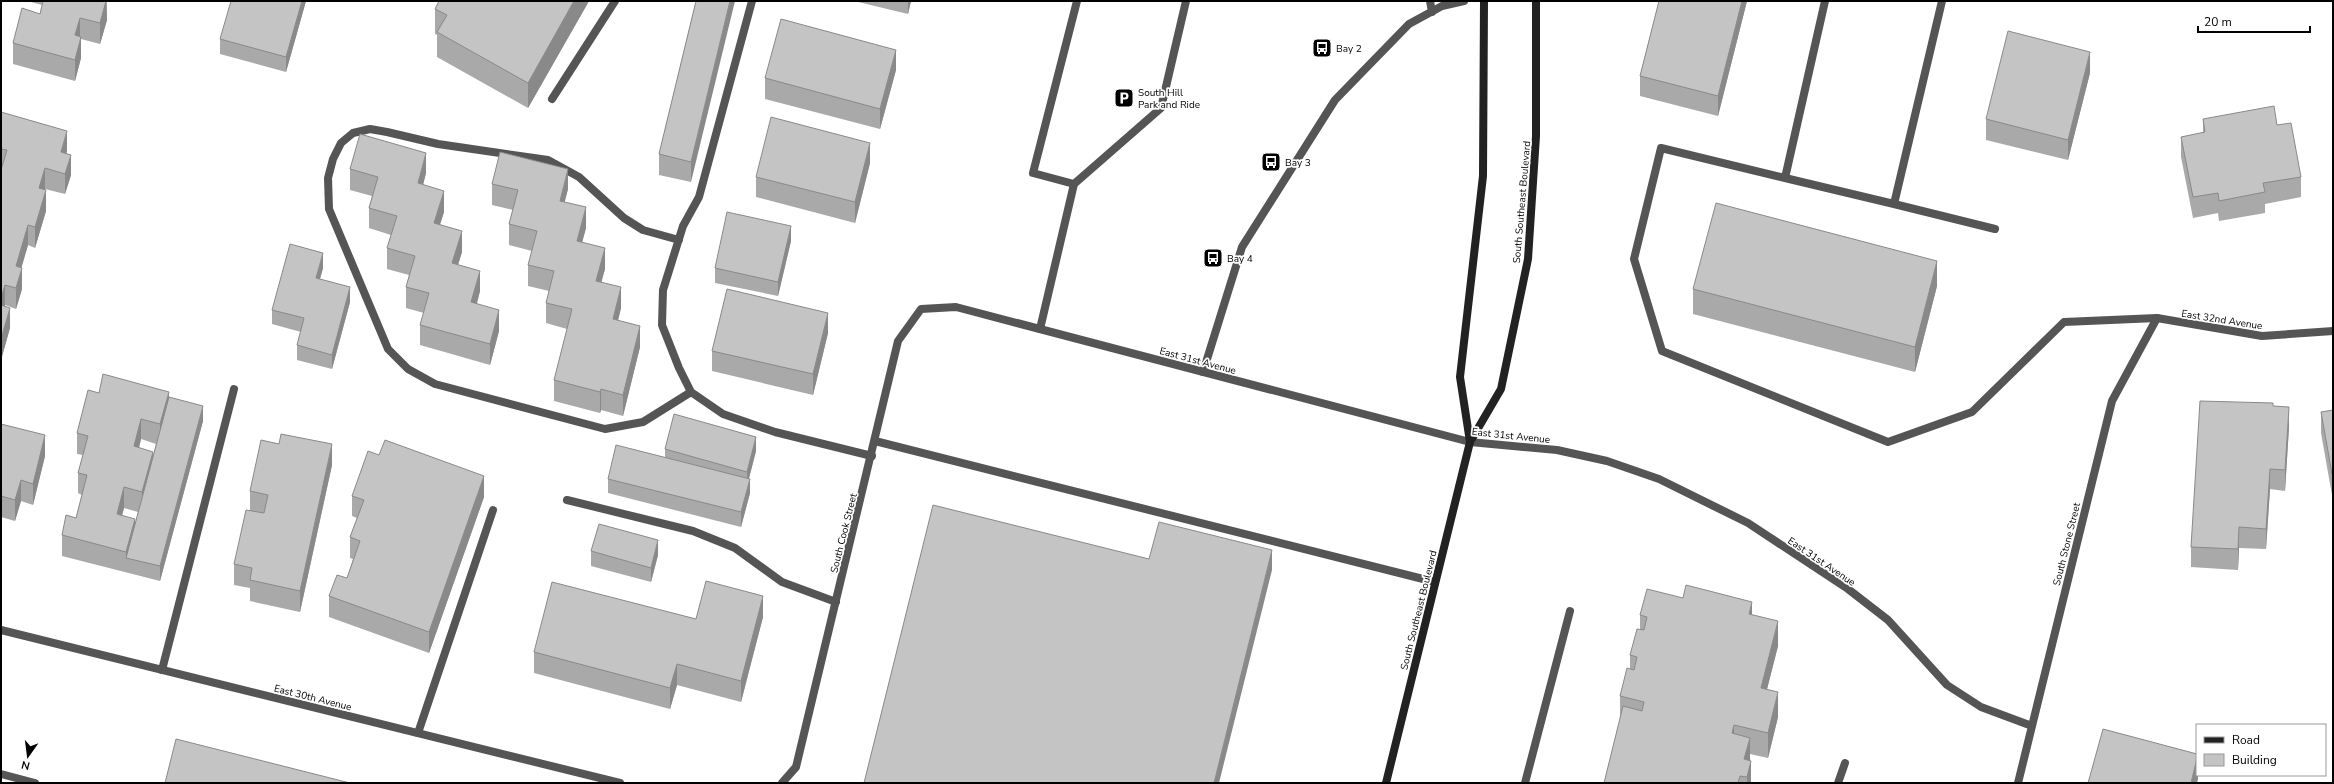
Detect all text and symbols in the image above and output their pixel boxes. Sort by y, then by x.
scale bar [2198,8,2310,34]
text: 20 m [2204,14,2232,30]
bus stop icon: Bay 2 [1311,37,1333,59]
place label: Bay 2 [1336,42,1362,56]
place label: South Hill Park and Ride [1138,86,1200,112]
parking icon: South Hill Park and Ride [1113,87,1135,109]
street label: South Southeast Boulevard [1510,140,1534,264]
bus stop icon: Bay 3 [1260,151,1282,173]
place label: Bay 3 [1285,156,1311,170]
bus stop icon: Bay 4 [1202,247,1224,269]
place label: Bay 4 [1227,252,1253,266]
street label: East 32nd Avenue [2180,307,2263,333]
street label: East 31st Avenue [1158,344,1238,378]
street label: East 31st Avenue [1471,425,1551,447]
street label: South Cook Street [827,492,861,574]
street label: South Stone Street [2050,501,2084,587]
street label: East 31st Avenue [1785,534,1858,590]
street label: South Southeast Boulevard [1397,549,1441,672]
street label: East 30th Avenue [272,682,353,714]
legend [2196,724,2326,776]
text: Road [2232,732,2260,748]
north arrow [8,736,48,776]
text: Building [2232,752,2277,768]
text: N [20,757,32,773]

